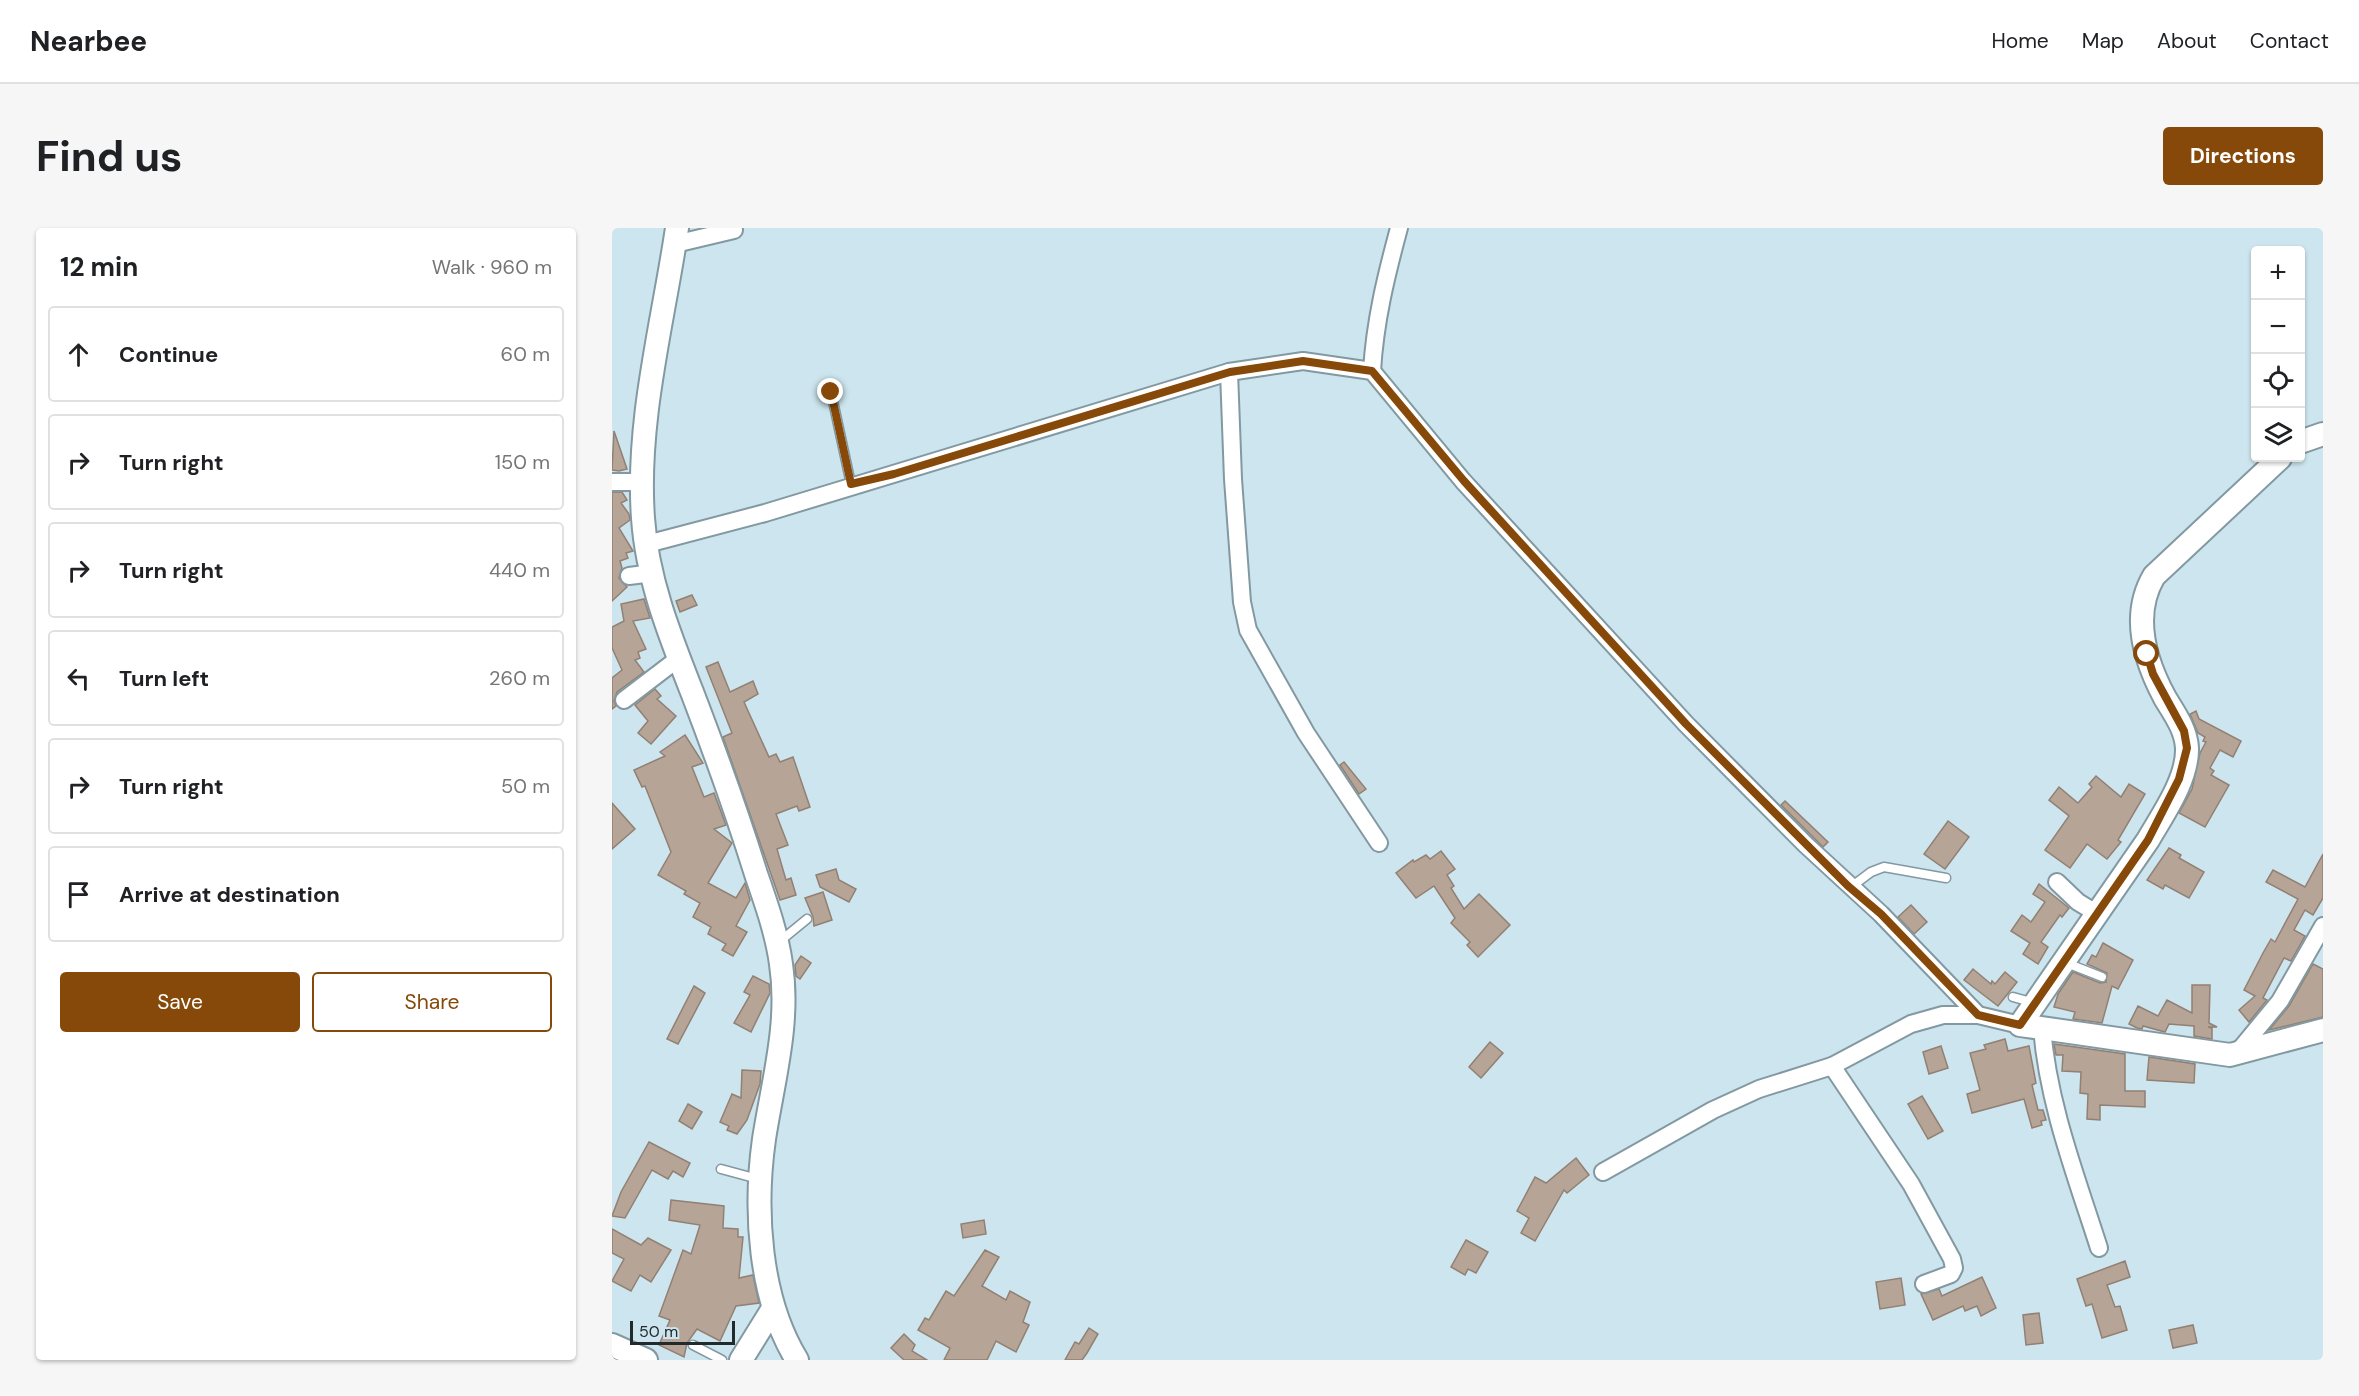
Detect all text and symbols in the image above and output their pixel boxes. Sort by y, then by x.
text: Nearbee [30,23,147,60]
text: Home [1991,27,2049,55]
text: Map [2082,27,2124,55]
text: About [2157,27,2217,55]
text: Contact [2250,27,2329,55]
button: Directions [2163,127,2323,185]
text: Find us [36,129,182,184]
map controls [2251,246,2305,462]
button: + [2251,246,2305,300]
text: 12 min [60,250,138,284]
text: Walk · 960 m [432,254,552,280]
button: − [2251,300,2305,354]
icon: ahead [62,338,95,371]
text: Continue [119,340,218,369]
text: 60 m [501,341,550,367]
button: locate [2251,354,2305,408]
route end [817,378,843,404]
button: layers [2251,408,2305,462]
icon: right [62,446,95,479]
text: Turn right [119,448,224,477]
text: 150 m [495,449,550,475]
icon: right [62,554,95,587]
text: Turn right [119,556,224,585]
text: 440 m [489,557,550,583]
route start [2133,640,2159,666]
icon: left [62,662,95,695]
text: Turn left [119,664,209,693]
text: 260 m [489,665,550,691]
icon: right [62,770,95,803]
text: Turn right [119,772,224,801]
text: 50 m [501,773,550,799]
icon: arrive [62,878,95,911]
text: Arrive at destination [119,880,340,909]
button: Save [60,972,300,1032]
button: Share [312,972,552,1032]
scale bar [630,1318,735,1346]
text: 50 m [639,1321,678,1342]

